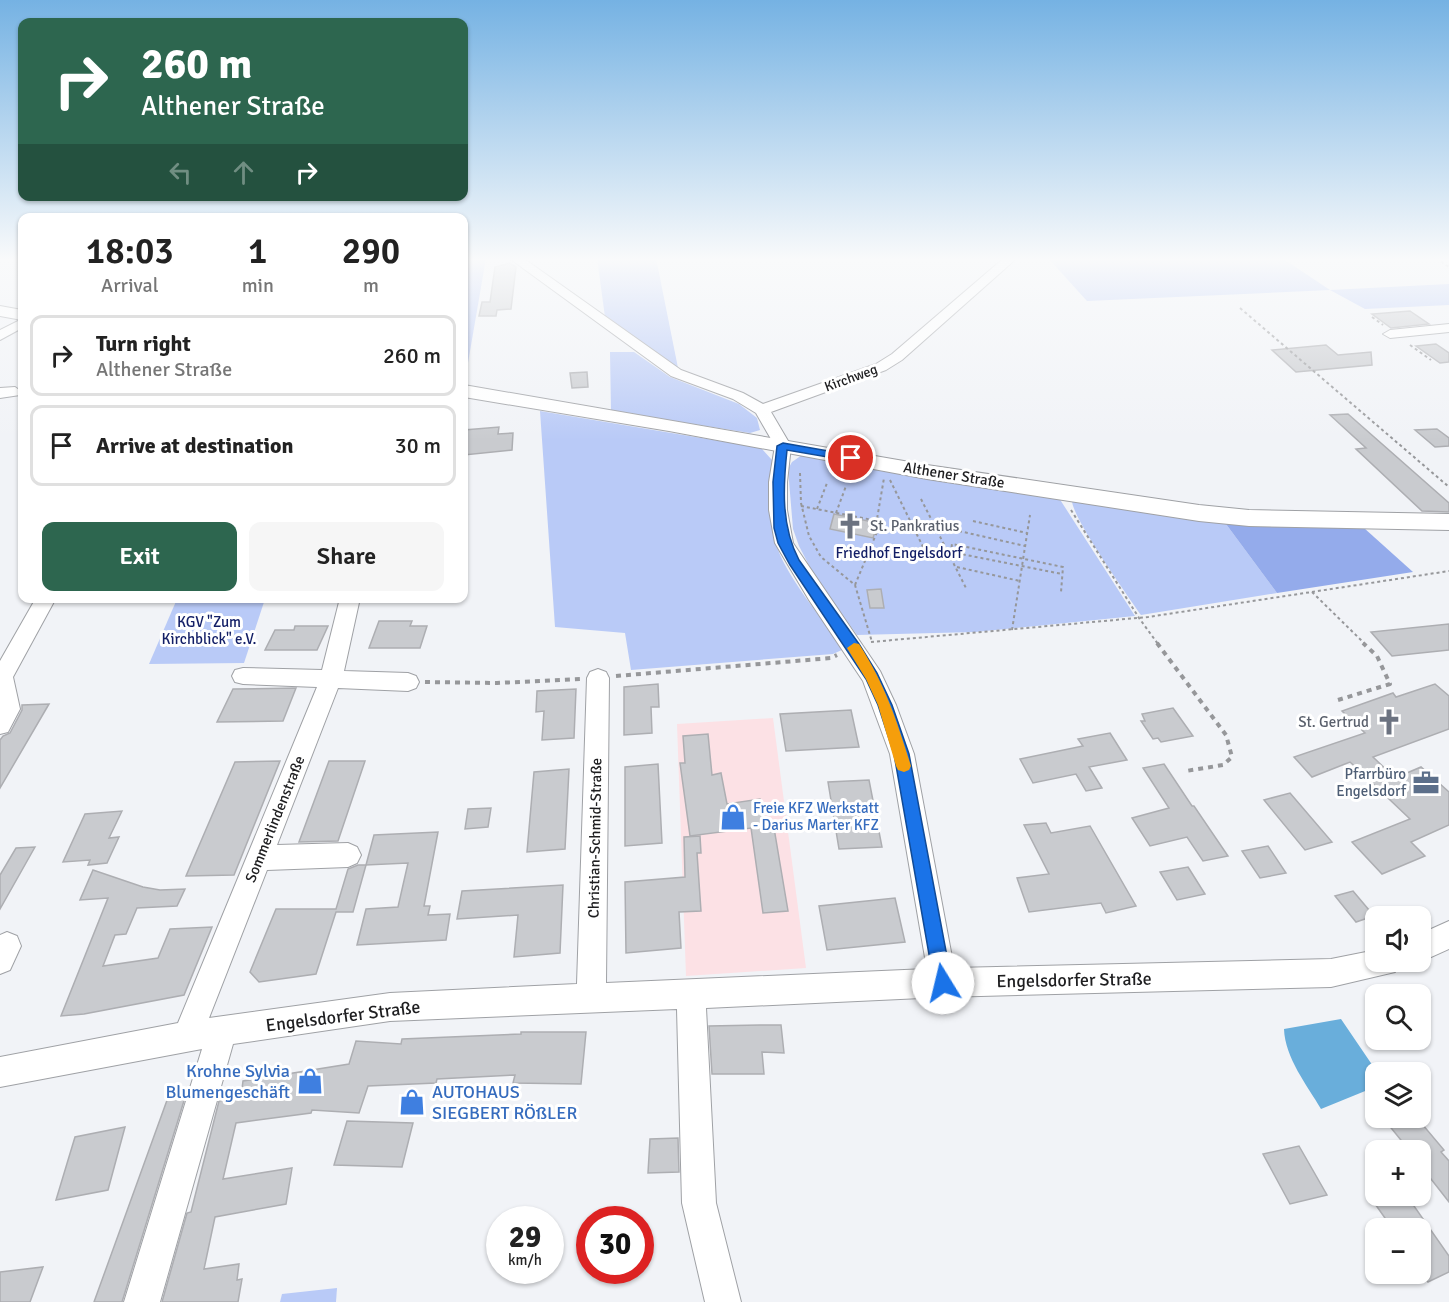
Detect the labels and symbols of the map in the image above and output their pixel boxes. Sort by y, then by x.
street label: Kirchweg [822,361,880,395]
pin [825,432,876,483]
street label: Althener Straße [902,458,1006,492]
church icon: St. Pankratius [835,511,865,541]
place label: St. Pankratius [870,517,960,535]
park label: Friedhof Engelsdorf [836,544,963,562]
park label: KGV "Zum Kirchblick" e.V. [162,613,256,648]
church icon: St. Gertrud [1374,707,1404,737]
place label: St. Gertrud [1298,713,1369,731]
street label: Sommerlindenstraße [241,753,309,885]
street label: Christian-Schmid-Straße [585,758,605,918]
place label: Pfarrbüro Engelsdorf [1336,765,1407,800]
office icon: Pfarrbüro Engelsdorf [1411,768,1441,798]
place label: Freie KFZ Werkstatt - Darius Marter KFZ [753,799,879,834]
shop icon: Freie KFZ Werkstatt - Darius Marter KFZ [718,802,748,832]
position arrow [911,951,975,1015]
street label: Engelsdorfer Straße [996,968,1152,992]
street label: Engelsdorfer Straße [265,996,421,1036]
place label: Krohne Sylvia Blumengeschäft [165,1060,290,1103]
shop icon: Krohne Sylvia Blumengeschäft [295,1066,325,1096]
place label: AUTOHAUS SIEGBERT RÖßLER [432,1081,578,1124]
shop icon: AUTOHAUS SIEGBERT RÖßLER [397,1087,427,1117]
speed limit sign: 30 [576,1206,654,1284]

